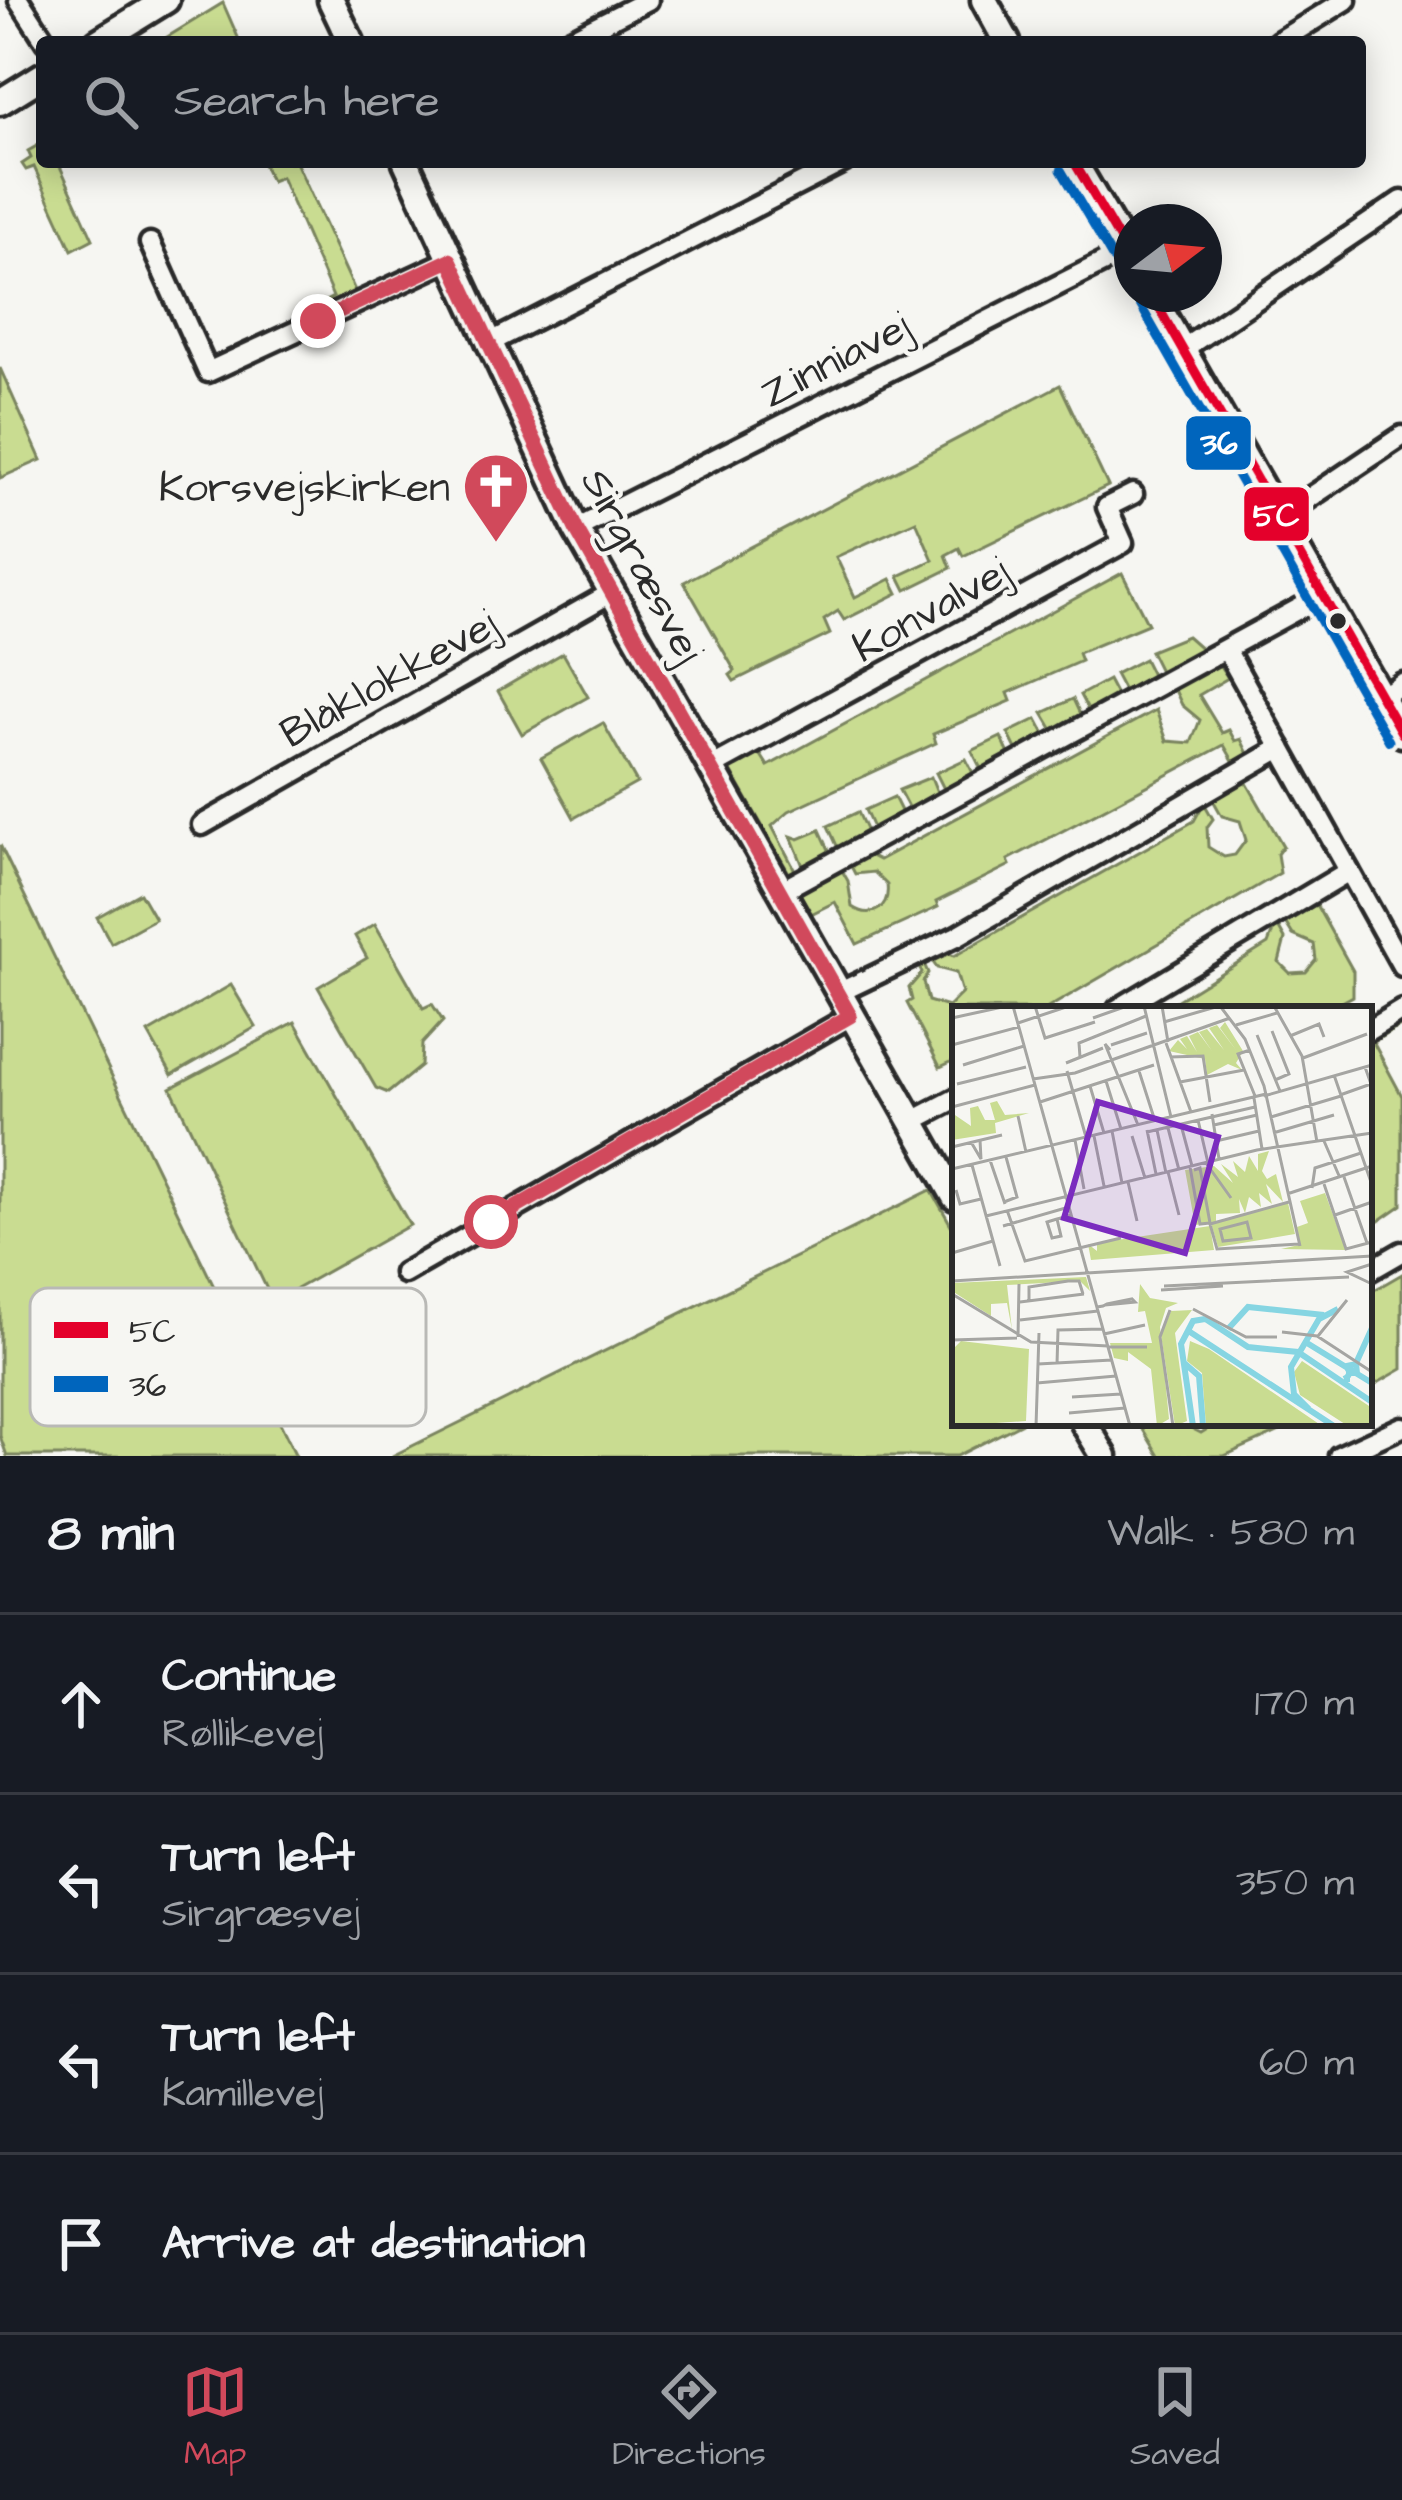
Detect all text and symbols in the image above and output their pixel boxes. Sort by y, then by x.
search box [36,36,1366,168]
icon: search [78,69,144,135]
text: Search here [174,71,440,133]
north arrow [1114,204,1222,312]
route end [291,294,345,348]
street label: Zinniavej [751,298,922,423]
line badge: 36 [1184,414,1253,472]
text: 36 [1199,421,1238,467]
church icon: Korsvejskirken [461,451,531,545]
street label: Sirgræsvej [566,459,717,675]
place label: Korsvejskirken [159,460,450,518]
line badge: 5C [1242,485,1311,543]
text: 5C [1253,493,1300,539]
street label: Konvalvej [842,543,1021,678]
street label: Blåklokkevej [270,596,509,763]
unlabelled marker [1327,610,1349,632]
inset map [952,1006,1372,1426]
route start [464,1195,518,1249]
legend [30,1288,426,1426]
text: 5C [129,1309,176,1355]
text: 36 [129,1363,166,1409]
text: 8 min [48,1499,174,1570]
text: Walk · 580 m [1107,1507,1354,1561]
text: Continue [162,1646,336,1708]
icon: ahead [48,1671,114,1737]
text: 170 m [1254,1677,1354,1731]
text: Røllikevej [162,1708,323,1762]
text: Turn left [162,1826,355,1888]
icon: left [48,1851,114,1917]
text: 350 m [1236,1857,1354,1911]
text: Sirgræsvej [162,1888,360,1942]
text: Turn left [162,2006,355,2068]
icon: left [48,2031,114,2097]
text: 60 m [1259,2037,1354,2091]
text: Kamillevej [162,2068,323,2122]
icon: arrive [48,2211,114,2277]
text: Arrive at destination [162,2213,585,2275]
tab: Map [182,2359,248,2477]
tab: Directions [612,2359,766,2477]
tab: Saved [1130,2359,1220,2477]

